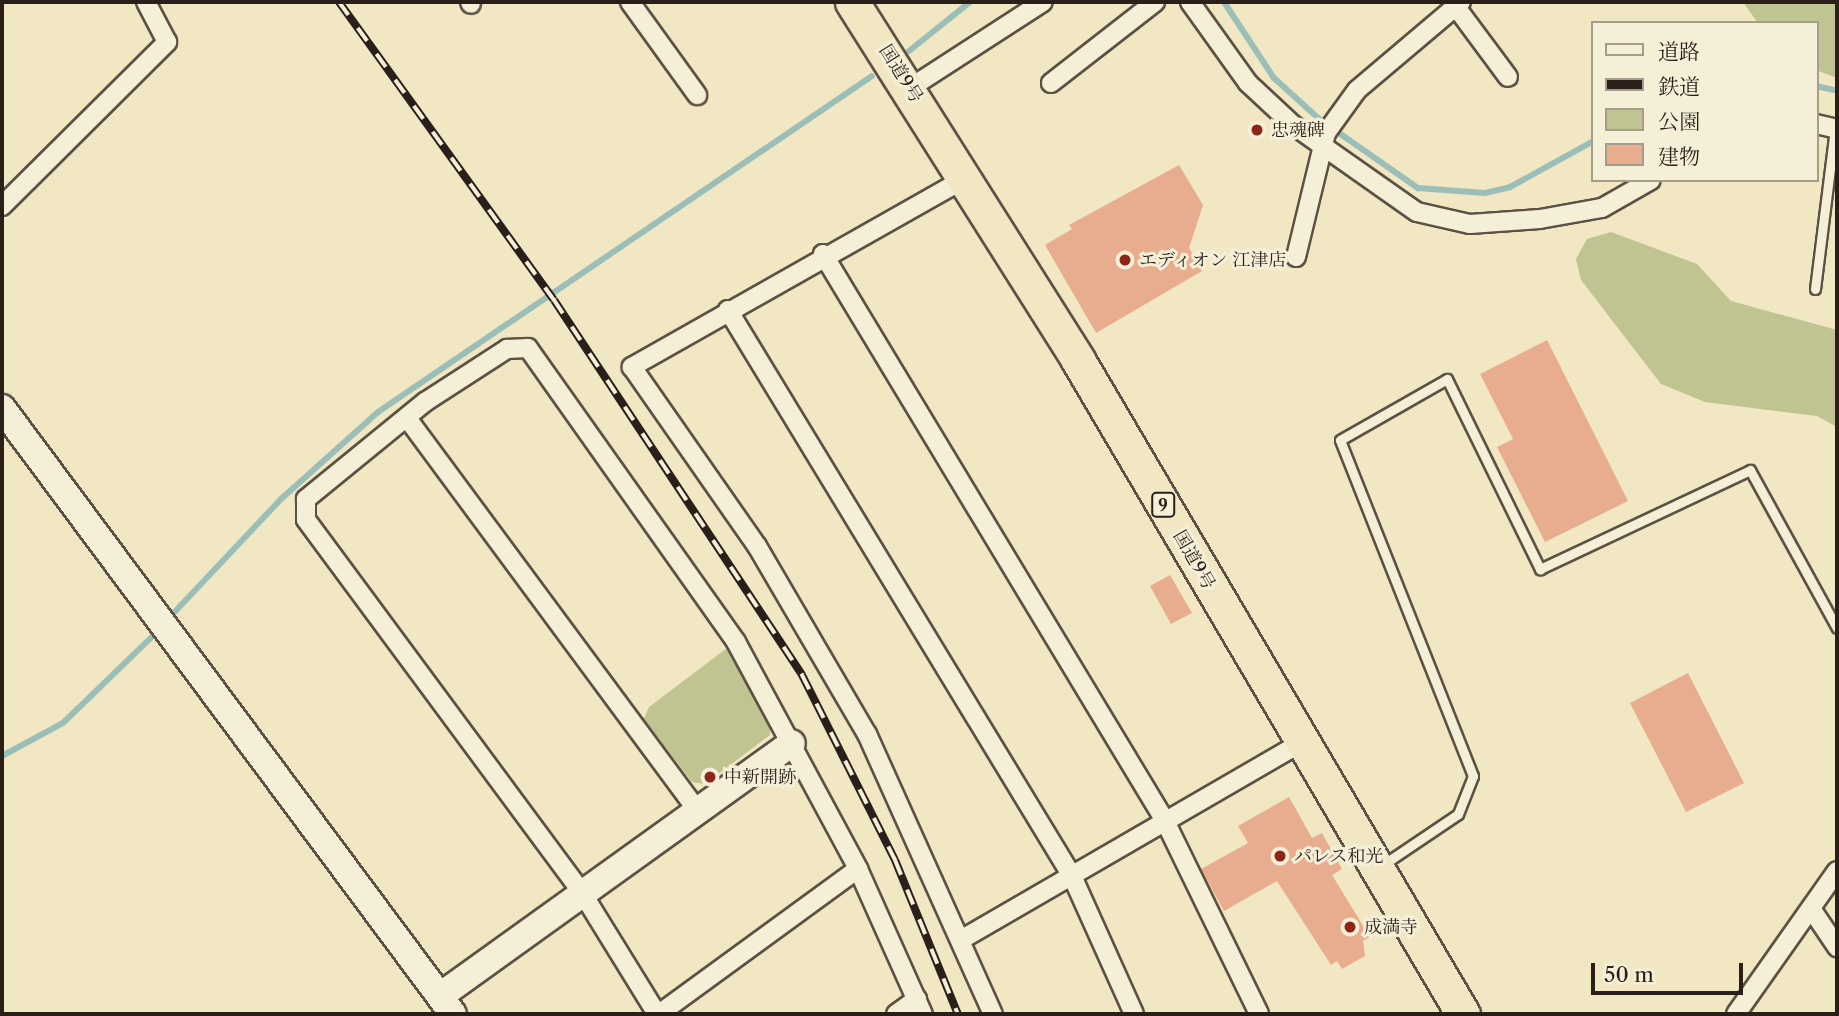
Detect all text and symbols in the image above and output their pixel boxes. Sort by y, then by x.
legend [1590,21,1818,182]
text: 道路 [1658,39,1700,64]
street label: 国道9号 [875,41,927,107]
text: 鉄道 [1658,74,1700,99]
text: 公園 [1658,109,1700,134]
place label: 忠魂碑 [1271,119,1325,141]
marker: 忠魂碑 [1249,122,1265,138]
text: 建物 [1658,144,1700,169]
place label: エディオン 江津店 [1139,249,1288,271]
marker: エディオン 江津店 [1117,252,1133,268]
road number: 9 [1151,492,1175,518]
street label: 国道9号 [1169,527,1219,593]
place label: 中新開跡 [724,766,796,788]
marker: 中新開跡 [702,769,718,785]
place label: パレス和光 [1294,845,1384,867]
marker: パレス和光 [1272,848,1288,864]
place label: 成満寺 [1364,916,1418,938]
marker: 成満寺 [1342,919,1358,935]
scale bar [1594,950,1746,994]
text: 50 m [1604,962,1654,987]

